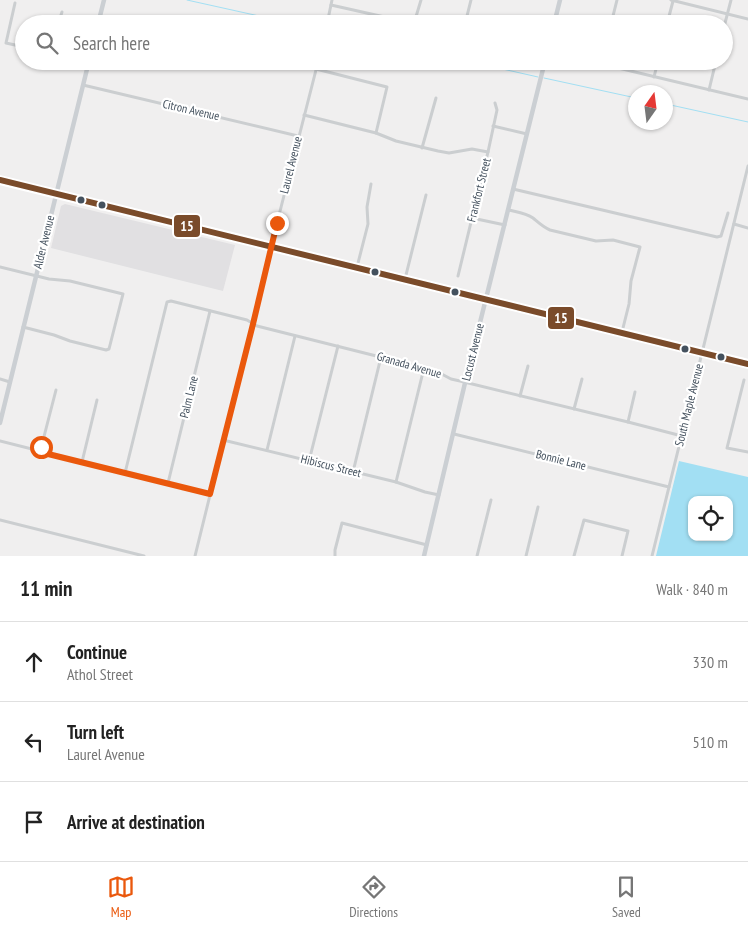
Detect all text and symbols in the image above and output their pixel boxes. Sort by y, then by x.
search box [15,15,733,70]
icon: search [33,29,61,57]
text: Search here [73,31,150,55]
north arrow [628,85,673,130]
street label: Citron Avenue [161,96,221,123]
street label: Laurel Avenue [276,135,305,195]
street label: Frankfort Street [463,156,494,223]
unlabelled marker [76,195,86,205]
unlabelled marker [97,200,107,210]
route end [266,212,289,235]
street label: Alder Avenue [30,214,57,270]
line badge: 15 [173,214,201,238]
text: 15 [180,217,194,235]
unlabelled marker [370,267,380,277]
unlabelled marker [450,287,460,297]
line badge: 15 [547,306,575,330]
text: 15 [554,309,568,327]
street label: Locust Avenue [458,321,487,382]
unlabelled marker [680,344,690,354]
street label: Granada Avenue [375,348,443,381]
unlabelled marker [716,352,726,362]
street label: South Maple Avenue [671,362,706,448]
street label: Palm Lane [176,374,201,420]
route start [30,436,53,459]
street label: Bonnie Lane [534,446,588,473]
street label: Hibiscus Street [299,451,364,480]
map controls [688,496,733,541]
button: locate [688,496,733,541]
text: 11 min [20,575,72,602]
text: Walk · 840 m [656,579,728,599]
text: Continue [67,640,127,664]
icon: ahead [20,648,48,676]
text: 330 m [693,652,728,672]
text: Athol Street [67,664,133,684]
text: Turn left [67,720,124,744]
icon: left [20,728,48,756]
text: 510 m [693,732,728,752]
text: Laurel Avenue [67,744,145,764]
icon: arrive [20,808,48,836]
text: Arrive at destination [67,810,205,834]
tab: Map [107,873,135,921]
tab: Directions [349,873,398,921]
tab: Saved [612,873,641,921]

